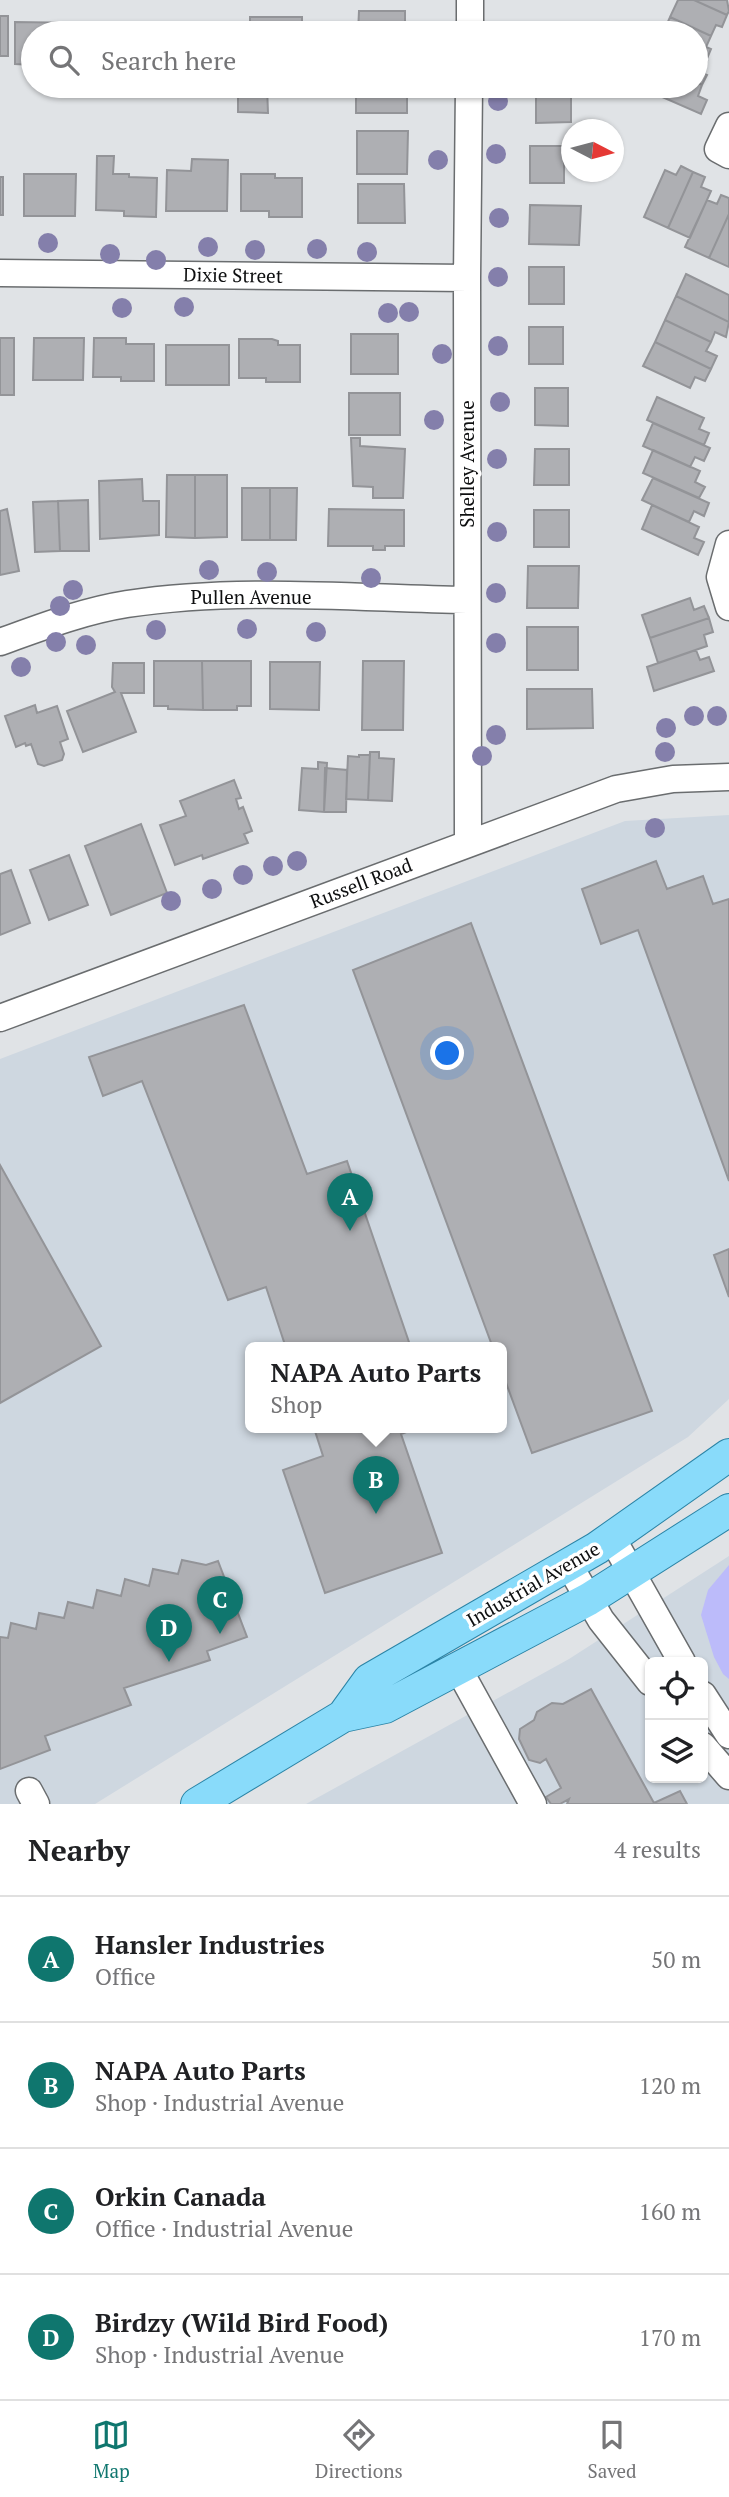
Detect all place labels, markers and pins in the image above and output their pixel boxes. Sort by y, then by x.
pin: A [327,1173,373,1231]
pin: B [353,1456,399,1514]
pin: C [197,1576,243,1634]
pin: D [146,1604,192,1662]

